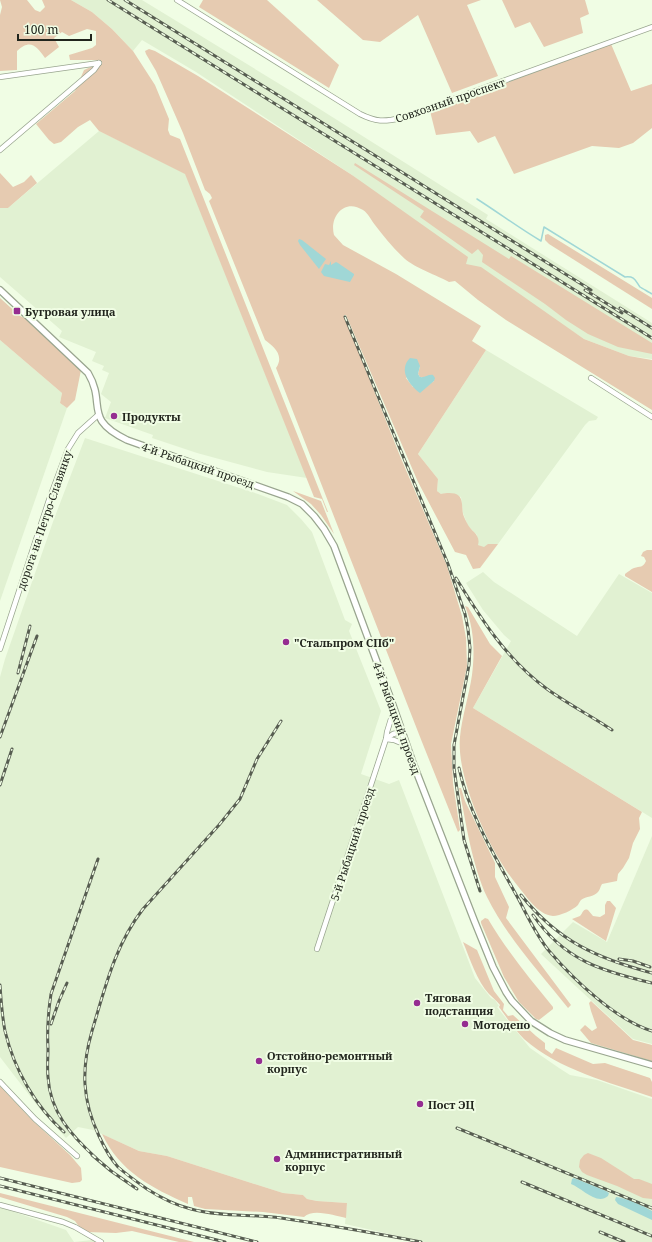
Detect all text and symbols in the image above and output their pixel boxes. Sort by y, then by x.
scale bar [18,16,91,42]
text: 100 m [24,21,59,38]
street label: Совхозный проспект [393,74,507,126]
place label: Бугровая улица [25,304,116,319]
marker: Бугровая улица [12,306,22,316]
place label: Продукты [122,409,181,424]
marker: Продукты [109,411,119,421]
street label: 4-й Рыбацкий проезд [140,439,257,491]
street label: дорога на Петро-Славянку [13,447,75,592]
place label: "Стальпром СПб" [294,635,394,650]
marker: "Стальпром СПб" [281,637,291,647]
street label: 4-й Рыбацкий проезд [370,660,424,776]
street label: 5-й Рыбацкий проезд [327,785,377,903]
place label: Тяговая подстанция [425,990,493,1018]
marker: Тяговая подстанция [412,998,422,1008]
place label: Мотодепо [473,1017,530,1032]
marker: Мотодепо [460,1019,470,1029]
place label: Отстойно-ремонтный корпус [267,1048,393,1076]
marker: Отстойно-ремонтный корпус [254,1056,264,1066]
place label: Пост ЭЦ [428,1097,474,1112]
marker: Пост ЭЦ [415,1099,425,1109]
place label: Административный корпус [285,1146,403,1174]
marker: Административный корпус [272,1154,282,1164]

